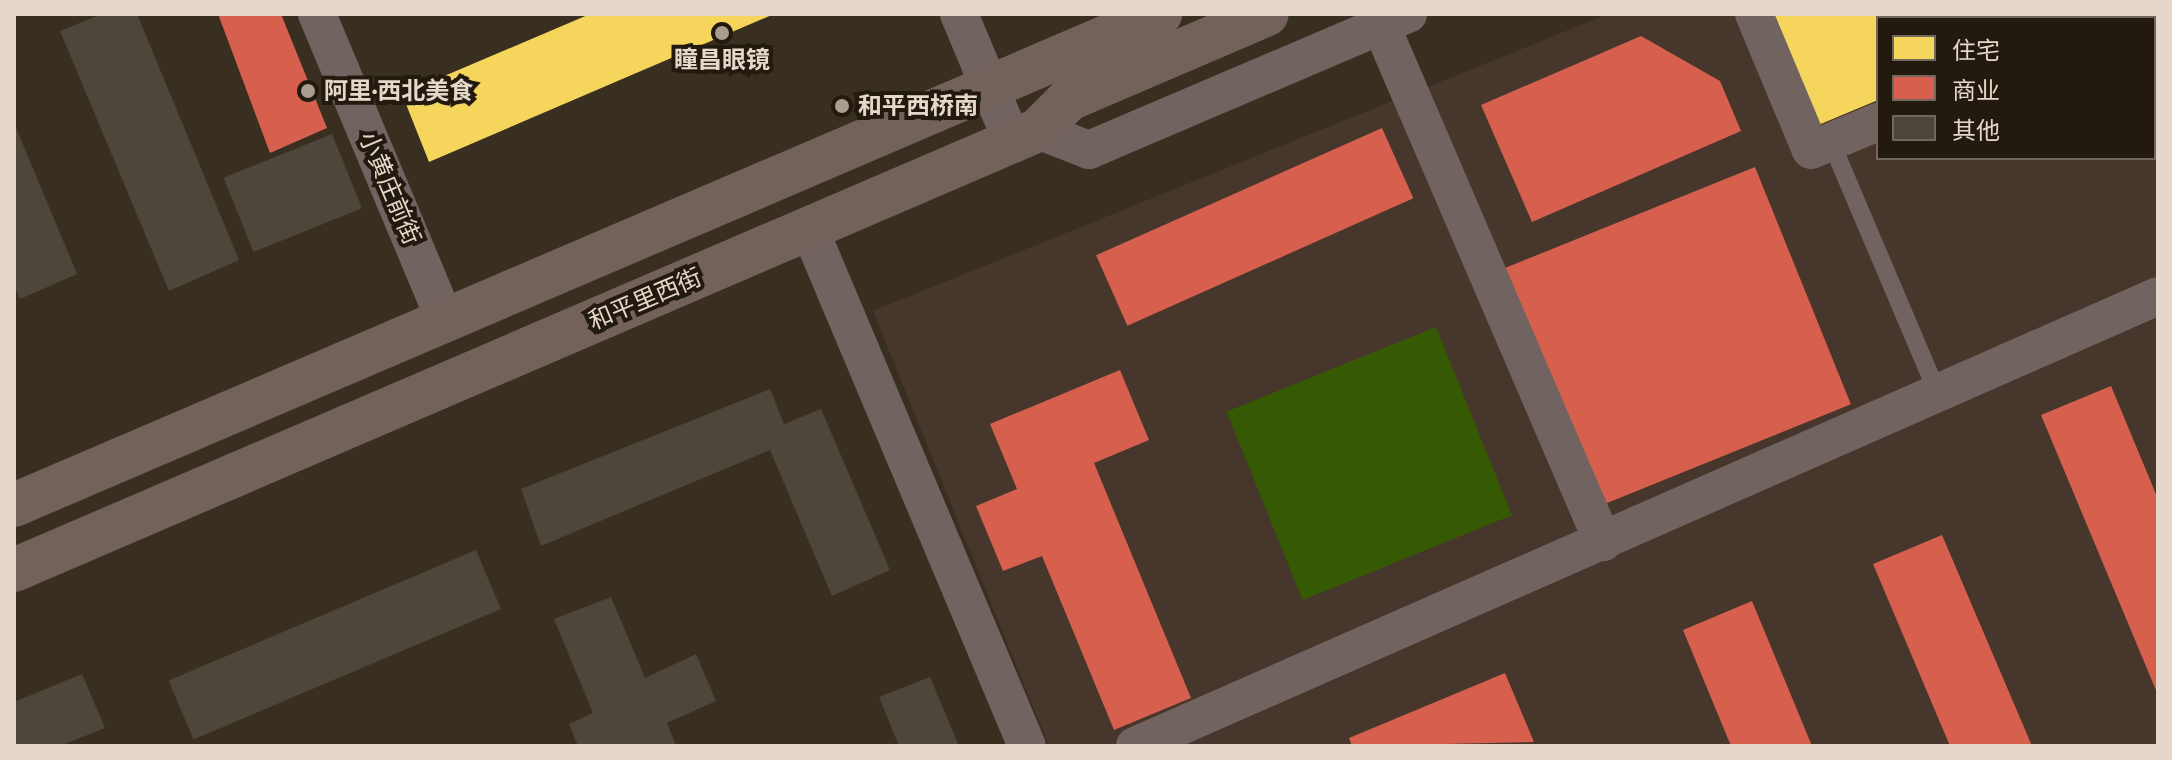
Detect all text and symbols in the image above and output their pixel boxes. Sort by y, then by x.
legend [1876,16,2156,160]
marker: 瞳昌眼镜 [713,24,731,42]
text: 住宅 [1952,35,2000,66]
place label: 瞳昌眼镜 [674,46,770,74]
text: 商业 [1952,75,2000,106]
place label: 阿里·西北美食 [324,77,473,105]
marker: 阿里·西北美食 [299,82,317,100]
place label: 和平西桥南 [858,92,978,120]
marker: 和平西桥南 [833,97,851,115]
text: 其他 [1952,115,2000,146]
street label: 小黄庄前街 [353,127,427,249]
street label: 和平里西街 [584,262,706,336]

